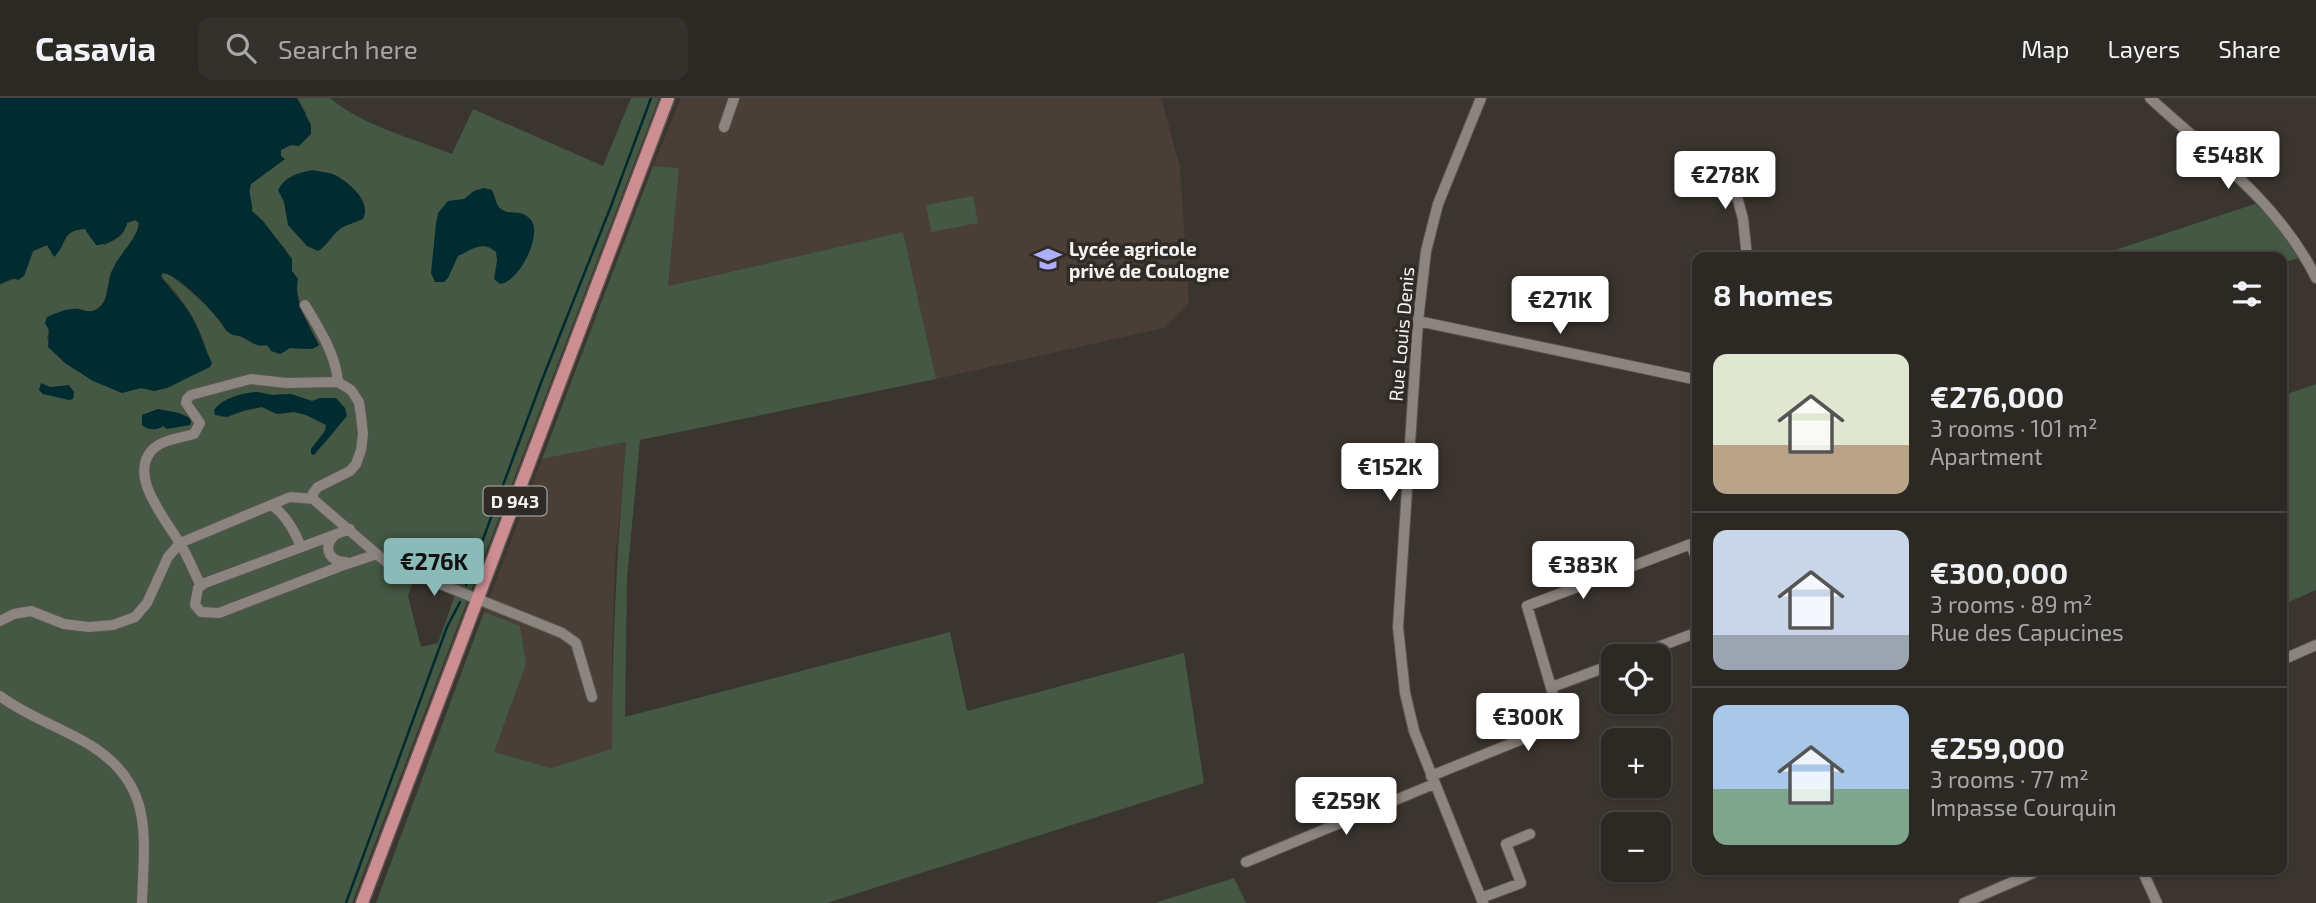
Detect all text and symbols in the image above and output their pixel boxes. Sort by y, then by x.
search box [198,17,688,80]
text: Casavia [35,28,156,68]
icon: search [222,29,260,67]
text: Search here [278,33,418,64]
text: Map [2021,34,2069,63]
text: Layers [2107,34,2180,63]
text: Share [2218,34,2281,63]
pin: €548K [2179,132,2277,191]
text: €548K [2192,140,2264,168]
pin: €278K [1676,152,1774,211]
text: €278K [1690,160,1760,188]
place label: Lycée agricole privé de Coulogne [1069,237,1230,282]
school or university icon: Lycée agricole privé de Coulogne [1033,244,1063,274]
street label: Rue Louis Denis [1384,266,1418,402]
icon: filters [2228,275,2266,313]
pin: €271K [1511,276,1609,336]
text: 8 homes [1713,276,1833,312]
text: €271K [1528,285,1592,313]
text: €276,000 [1930,378,2064,414]
icon: home [1769,382,1853,466]
text: 3 rooms · 101 m² [1930,414,2097,442]
text: Apartment [1930,442,2043,470]
pin: €152K [1341,444,1439,503]
text: €152K [1357,452,1423,480]
road number: D 943 [484,486,546,516]
pin: €276K [385,538,483,598]
pin: €383K [1534,542,1632,601]
text: €276K [400,547,468,575]
text: €383K [1548,550,1618,578]
text: €300,000 [1930,554,2068,590]
icon: home [1769,558,1853,642]
text: 3 rooms · 89 m² [1930,590,2092,618]
text: Rue des Capucines [1930,618,2124,646]
map controls [1601,644,1671,882]
button: locate [1601,644,1671,714]
pin: €300K [1479,694,1577,753]
text: €300K [1492,702,1564,730]
button: + [1601,728,1671,798]
text: €259,000 [1930,729,2065,765]
icon: home [1769,733,1853,817]
text: 3 rooms · 77 m² [1930,765,2089,793]
pin: €259K [1297,778,1395,837]
text: €259K [1312,786,1380,814]
text: Impasse Courquin [1930,793,2117,821]
button: − [1601,812,1671,882]

